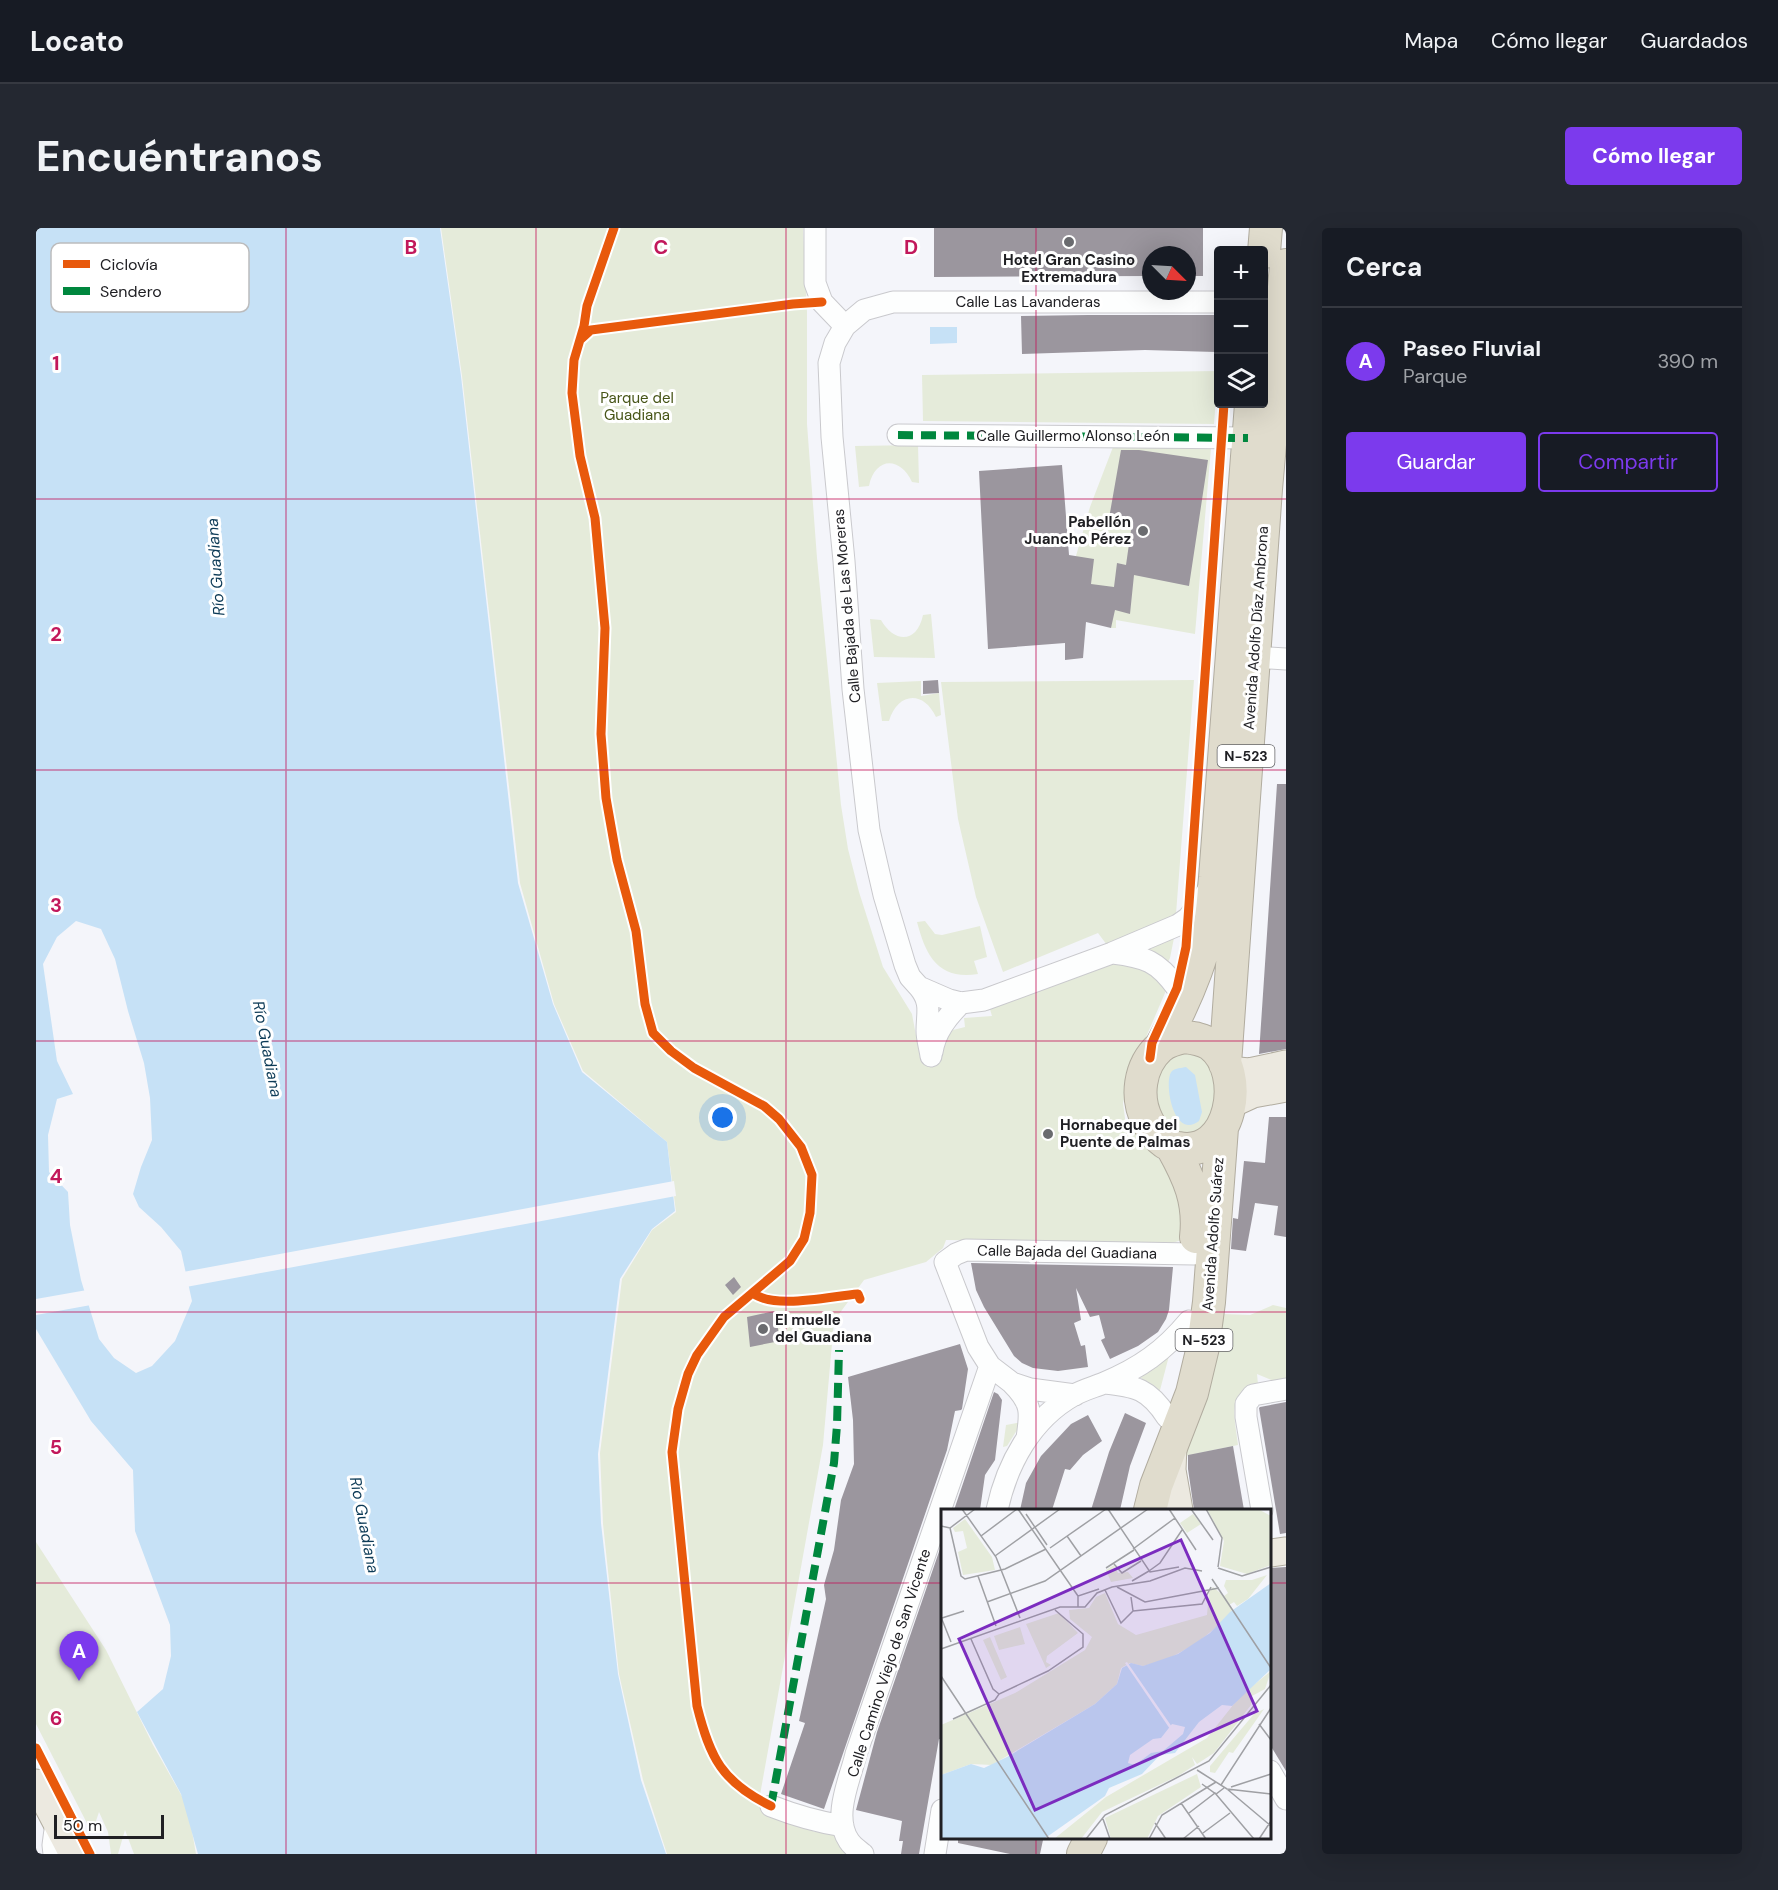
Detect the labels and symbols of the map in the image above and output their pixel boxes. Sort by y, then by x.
text: B [405,234,417,260]
text: C [654,234,668,260]
text: D [904,234,918,260]
marker: Hotel Gran Casino Extremadura [1062,235,1076,249]
legend [51,243,249,312]
north arrow [1142,246,1196,300]
place label: Hotel Gran Casino Extremadura [1003,250,1135,287]
text: Ciclovía [100,254,158,275]
text: Sendero [100,281,162,302]
street label: Calle Las Lavanderas [956,292,1100,312]
text: 1 [52,350,60,376]
park label: Parque del Guadiana [600,388,674,425]
street label: Calle Guillermo Alonso León [976,426,1170,446]
street label: Calle Bajada de Las Moreras [829,508,865,704]
place label: Pabellón Juancho Pérez [1024,512,1131,549]
water label: Río Guadiana [202,517,229,617]
marker: Pabellón Juancho Pérez [1136,524,1150,538]
street label: Avenida Adolfo Díaz Ambrona [1239,525,1273,731]
text: 2 [50,621,62,647]
road number: N-523 [1218,745,1274,767]
text: 3 [50,892,62,918]
water label: Río Guadiana [248,999,287,1099]
your location [708,1103,737,1132]
place label: Hornabeque del Puente de Palmas [1060,1115,1190,1152]
marker: Hornabeque del Puente de Palmas [1041,1127,1055,1141]
street label: Avenida Adolfo Suárez [1198,1156,1228,1312]
text: 4 [50,1163,63,1189]
street label: Calle Bajada del Guadiana [977,1240,1157,1264]
place label: El muelle del Guadiana [775,1310,872,1347]
marker: El muelle del Guadiana [756,1322,770,1336]
road number: N-523 [1176,1329,1232,1351]
text: 5 [50,1434,62,1460]
water label: Río Guadiana [345,1475,384,1575]
inset map [941,1509,1271,1839]
street label: Calle Camino Viejo de San Vicente [843,1546,935,1780]
pin: A [60,1632,99,1681]
text: 6 [50,1705,62,1731]
scale bar [54,1812,164,1840]

